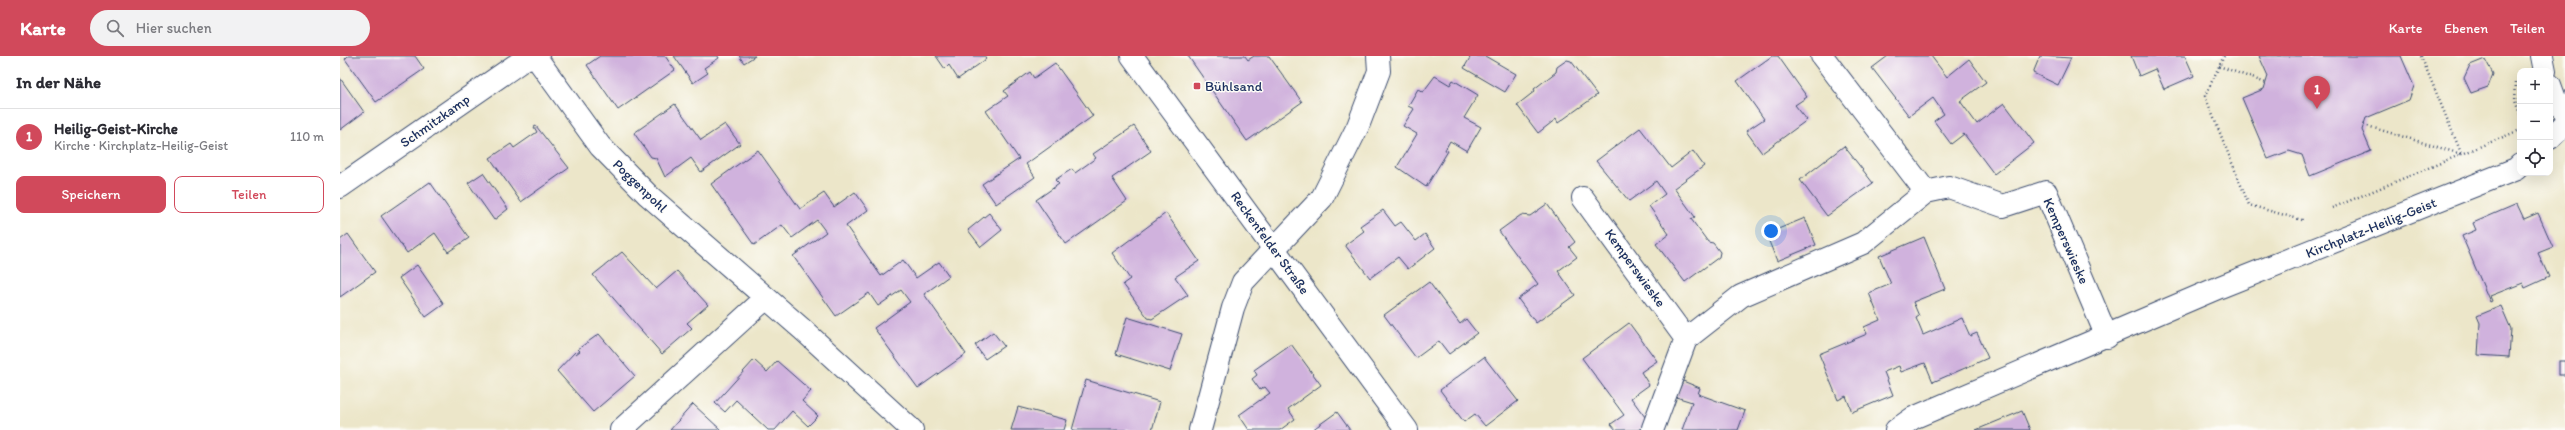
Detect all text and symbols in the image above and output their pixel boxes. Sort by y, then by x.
search box [90,10,370,46]
text: Karte [20,17,66,40]
icon: search [104,17,126,39]
text: Hier suchen [136,19,212,37]
text: Karte [2389,20,2422,37]
text: Ebenen [2444,20,2488,37]
text: Teilen [2510,20,2545,37]
map controls [2517,68,2553,176]
button: + [2517,68,2553,104]
text: In der Nähe [16,72,101,92]
pin: 1 [2304,76,2330,109]
place label: Bühlsand [1205,78,1263,95]
marker: Bühlsand [1192,81,1202,91]
street label: Schmitzkamp [397,91,473,151]
button: − [2517,104,2553,140]
text: Heilig-Geist-Kirche [54,120,178,138]
text: 1 [26,129,32,144]
text: 110 m [290,129,324,144]
text: Kirche · Kirchplatz-Heilig-Geist [54,138,228,153]
button: locate [2517,140,2553,176]
street label: Poggenpohl [609,156,671,216]
button: Speichern [16,176,166,213]
button: Teilen [174,176,324,213]
street label: Reckenfelder Straße [1227,188,1313,298]
street label: Kirchplatz-Heilig-Geist [2303,194,2439,262]
street label: Kemperswieske [2039,195,2093,287]
your location [1761,221,1781,241]
street label: Kemperswieske [1601,226,1669,311]

